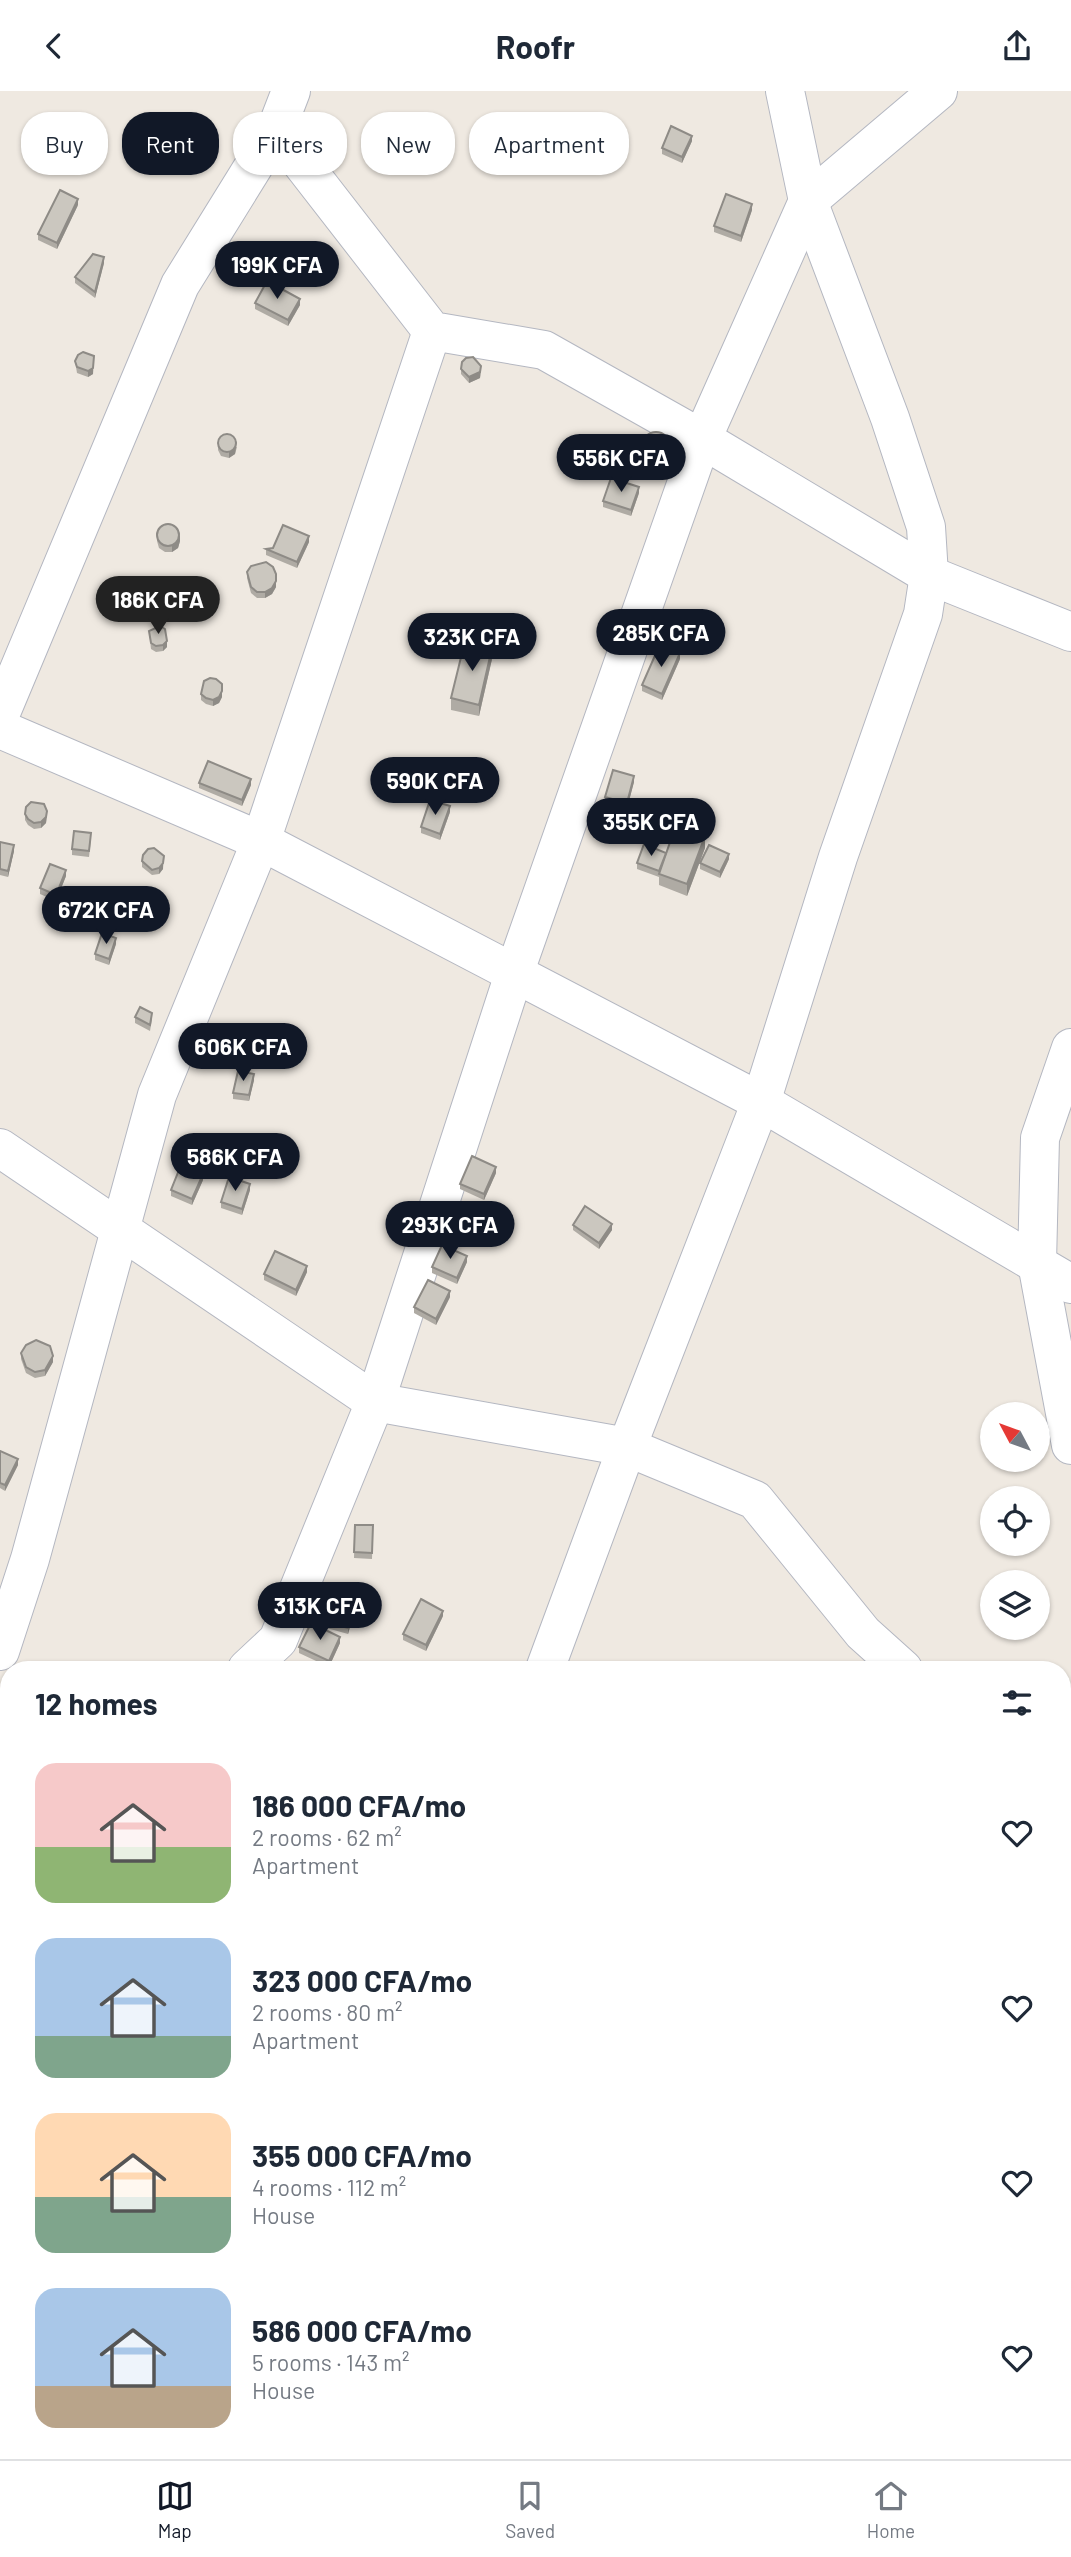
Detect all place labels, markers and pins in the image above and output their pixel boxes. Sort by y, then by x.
pin: 199K CFA [205,241,349,301]
pin: 556K CFA [549,435,693,494]
pin: 186K CFA [86,577,230,636]
pin: 285K CFA [589,609,733,669]
pin: 323K CFA [400,613,544,673]
pin: 590K CFA [363,757,507,817]
pin: 355K CFA [579,799,723,858]
pin: 672K CFA [34,887,178,946]
pin: 606K CFA [171,1023,315,1083]
pin: 586K CFA [163,1133,307,1193]
pin: 293K CFA [378,1201,522,1261]
pin: 313K CFA [248,1583,392,1642]

